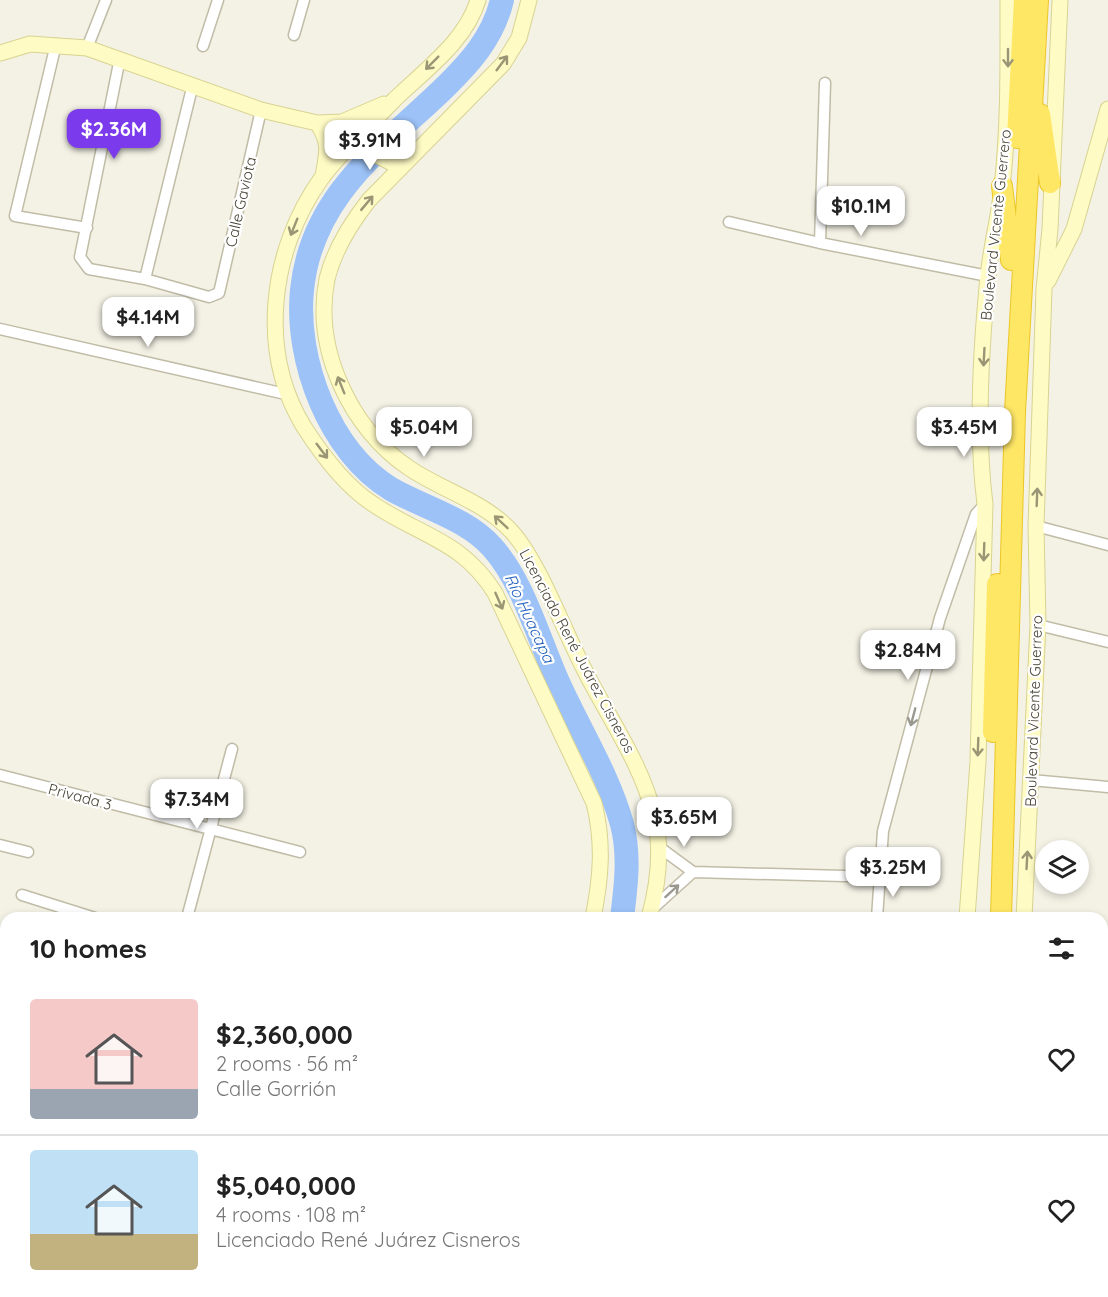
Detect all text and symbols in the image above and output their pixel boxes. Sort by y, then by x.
one-way arrow [1002,48,1014,68]
one-way arrow [496,55,509,71]
one-way arrow [424,56,439,70]
pin: $2.36M [65,109,163,160]
text: $2.36M [81,116,147,141]
pin: $3.91M [321,120,419,171]
text: $3.91M [338,127,402,152]
street label: Boulevard Vicente Guerrero [976,128,1015,321]
street label: Calle Gaviota [221,155,260,249]
pin: $10.1M [812,186,910,237]
text: $10.1M [831,193,891,218]
one-way arrow [360,196,374,211]
one-way arrow [288,218,299,236]
pin: $4.14M [99,297,197,348]
text: $4.14M [116,304,180,329]
one-way arrow [979,347,990,367]
one-way arrow [335,376,346,395]
pin: $5.04M [375,407,473,458]
pin: $3.45M [915,407,1013,458]
text: $5.04M [390,414,458,439]
text: $3.45M [931,414,997,439]
one-way arrow [316,442,329,458]
one-way arrow [1031,487,1042,507]
one-way arrow [494,515,509,529]
one-way arrow [978,541,989,561]
street label: Licenciado René Juárez Cisneros [515,546,639,756]
water label: Río Huacapa [501,570,560,667]
one-way arrow [494,592,505,610]
street label: Boulevard Vicente Guerrero [1021,615,1046,807]
pin: $2.84M [859,630,957,681]
text: $2.84M [874,637,942,662]
one-way arrow [906,707,918,726]
one-way arrow [973,736,984,756]
street label: Privada 3 [46,779,114,814]
pin: $7.34M [148,779,246,830]
text: $7.34M [164,786,230,811]
pin: $3.65M [635,797,733,848]
text: $3.65M [651,804,717,829]
map controls [1035,840,1089,894]
button: layers [1035,840,1089,894]
pin: $3.25M [844,847,942,898]
one-way arrow [1022,850,1033,870]
text: $3.25M [860,854,926,879]
one-way arrow [664,884,679,898]
text: 10 homes [30,932,147,965]
icon: filters [1045,932,1078,965]
text: $2,360,000 [216,1018,353,1051]
icon: home [78,1023,150,1095]
icon: heart [1045,1043,1078,1076]
text: 2 rooms · 56 m² [216,1051,358,1076]
text: Calle Gorrión [216,1076,336,1101]
text: $5,040,000 [216,1169,356,1202]
icon: home [78,1174,150,1246]
icon: heart [1045,1194,1078,1227]
text: 4 rooms · 108 m² [216,1202,366,1227]
text: Licenciado René Juárez Cisneros [216,1227,520,1252]

